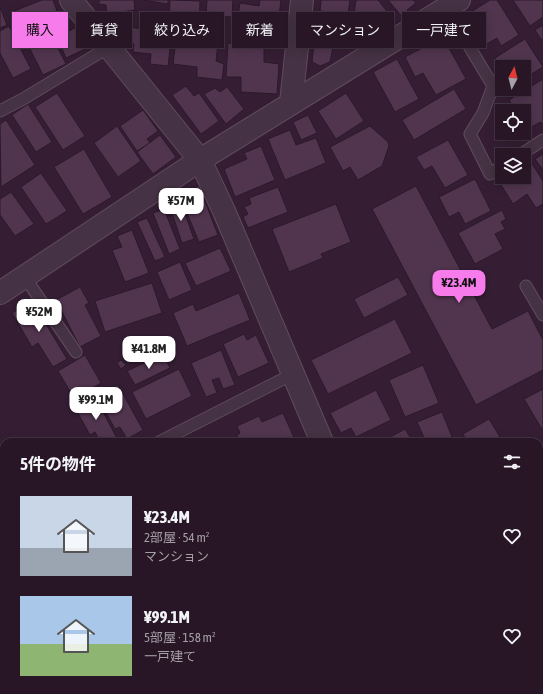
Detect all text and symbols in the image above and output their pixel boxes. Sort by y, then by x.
chip: 購入 [12,12,68,48]
chip: 賃貸 [76,12,132,48]
chip: 絞り込み [140,12,224,48]
chip: 新着 [232,12,288,48]
chip: マンション [296,12,394,48]
chip: 一戸建て [402,12,486,48]
north arrow [495,60,531,96]
map controls [495,60,531,184]
button: locate [495,104,531,140]
button: layers [495,148,531,184]
pin: ¥57M [157,188,205,222]
text: ¥57M [168,193,194,208]
pin: ¥23.4M [426,270,492,304]
text: ¥23.4M [441,275,477,290]
pin: ¥52M [15,299,63,333]
text: ¥52M [26,304,52,319]
pin: ¥41.8M [116,336,182,370]
text: ¥41.8M [131,341,167,356]
pin: ¥99.1M [63,387,129,421]
text: ¥99.1M [78,392,114,407]
icon: filters [501,451,523,473]
text: 5件の物件 [20,454,96,474]
text: ¥23.4M [144,507,190,527]
icon: home [52,512,100,560]
icon: heart [501,525,523,547]
text: 2部屋 · 54 m² [144,530,209,545]
text: マンション [144,549,209,564]
text: ¥99.1M [144,607,190,627]
icon: home [52,612,100,660]
icon: heart [501,625,523,647]
text: 5部屋 · 158 m² [144,630,216,645]
text: 一戸建て [144,649,196,664]

